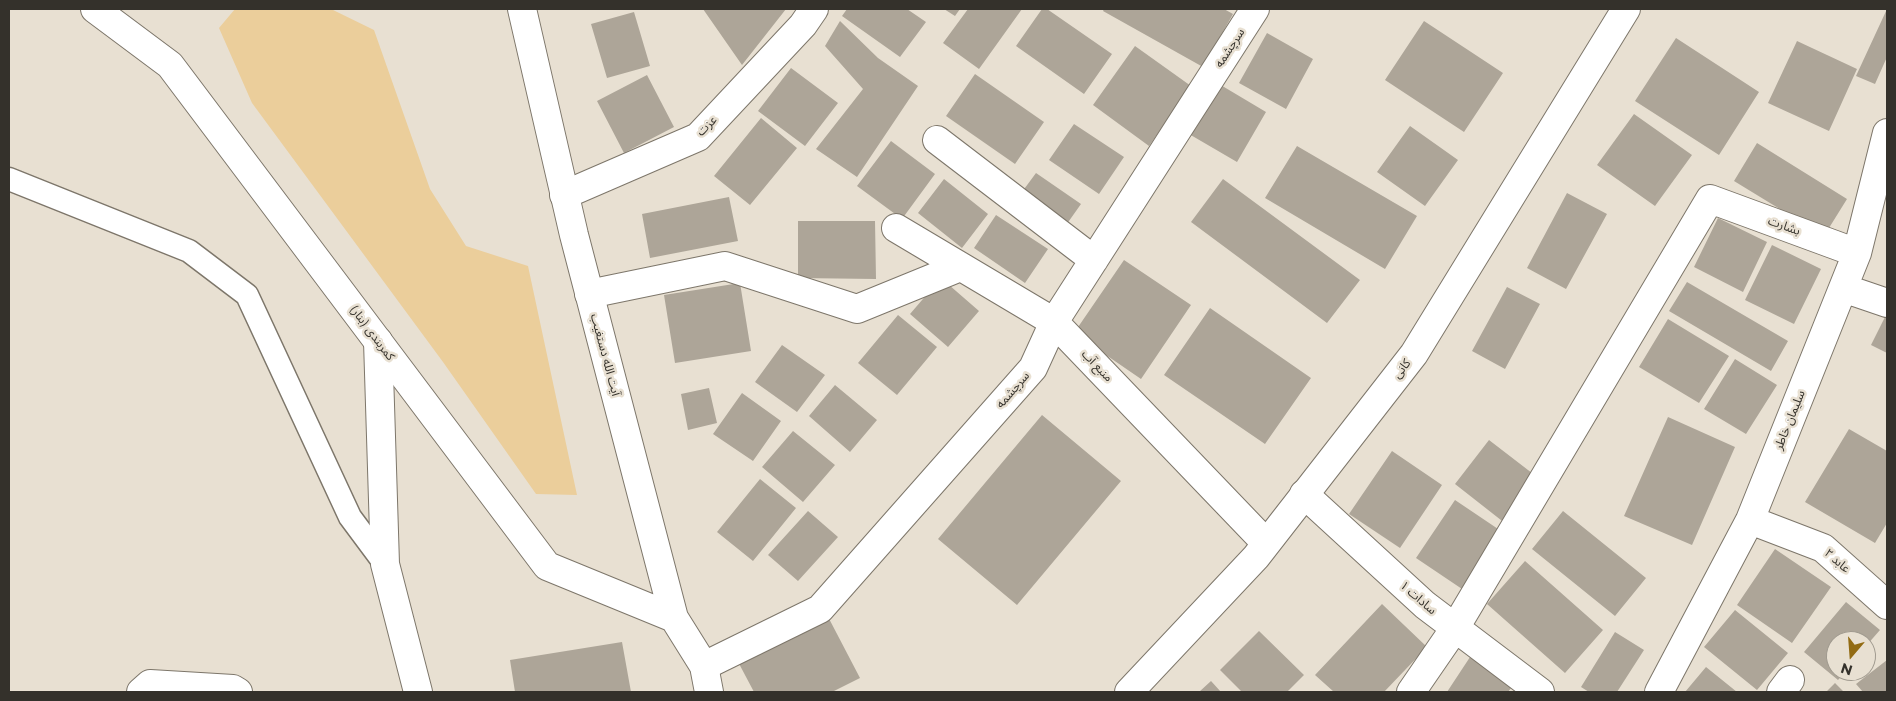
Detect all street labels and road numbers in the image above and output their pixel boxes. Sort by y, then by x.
street label: سرچشمه [1212,26,1248,70]
street label: عزت [694,113,720,139]
street label: بشارت [1766,214,1802,238]
street label: کمربندی (بنار) [347,303,397,363]
street label: آیت الله دستغیب [587,312,623,398]
street label: منبع آب [1078,347,1116,385]
street label: کانی [1390,356,1414,382]
street label: سرچشمه [993,369,1033,411]
street label: سلیمان خاطر [1772,388,1808,452]
street label: عابد ۲ [1821,546,1853,576]
street label: سادات ۱ [1397,578,1439,618]

